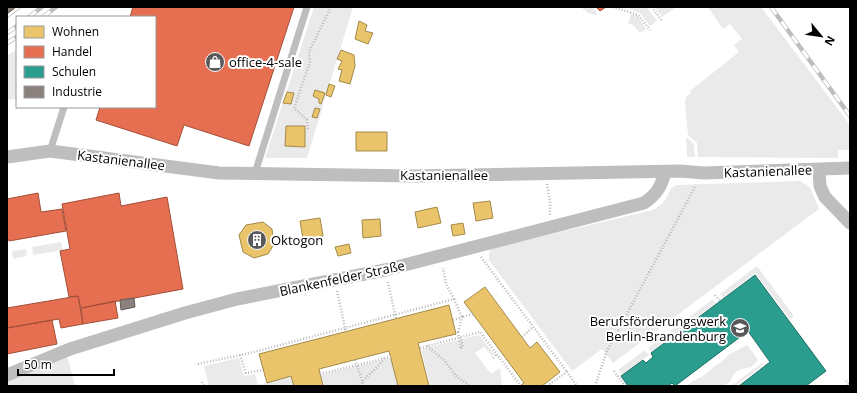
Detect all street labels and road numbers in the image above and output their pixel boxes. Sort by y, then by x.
street label: Kastanienallee [76,146,166,174]
street label: Kastanienallee [724,160,812,182]
street label: Kastanienallee [400,166,488,184]
street label: Blankenfelder Straße [278,256,406,300]

